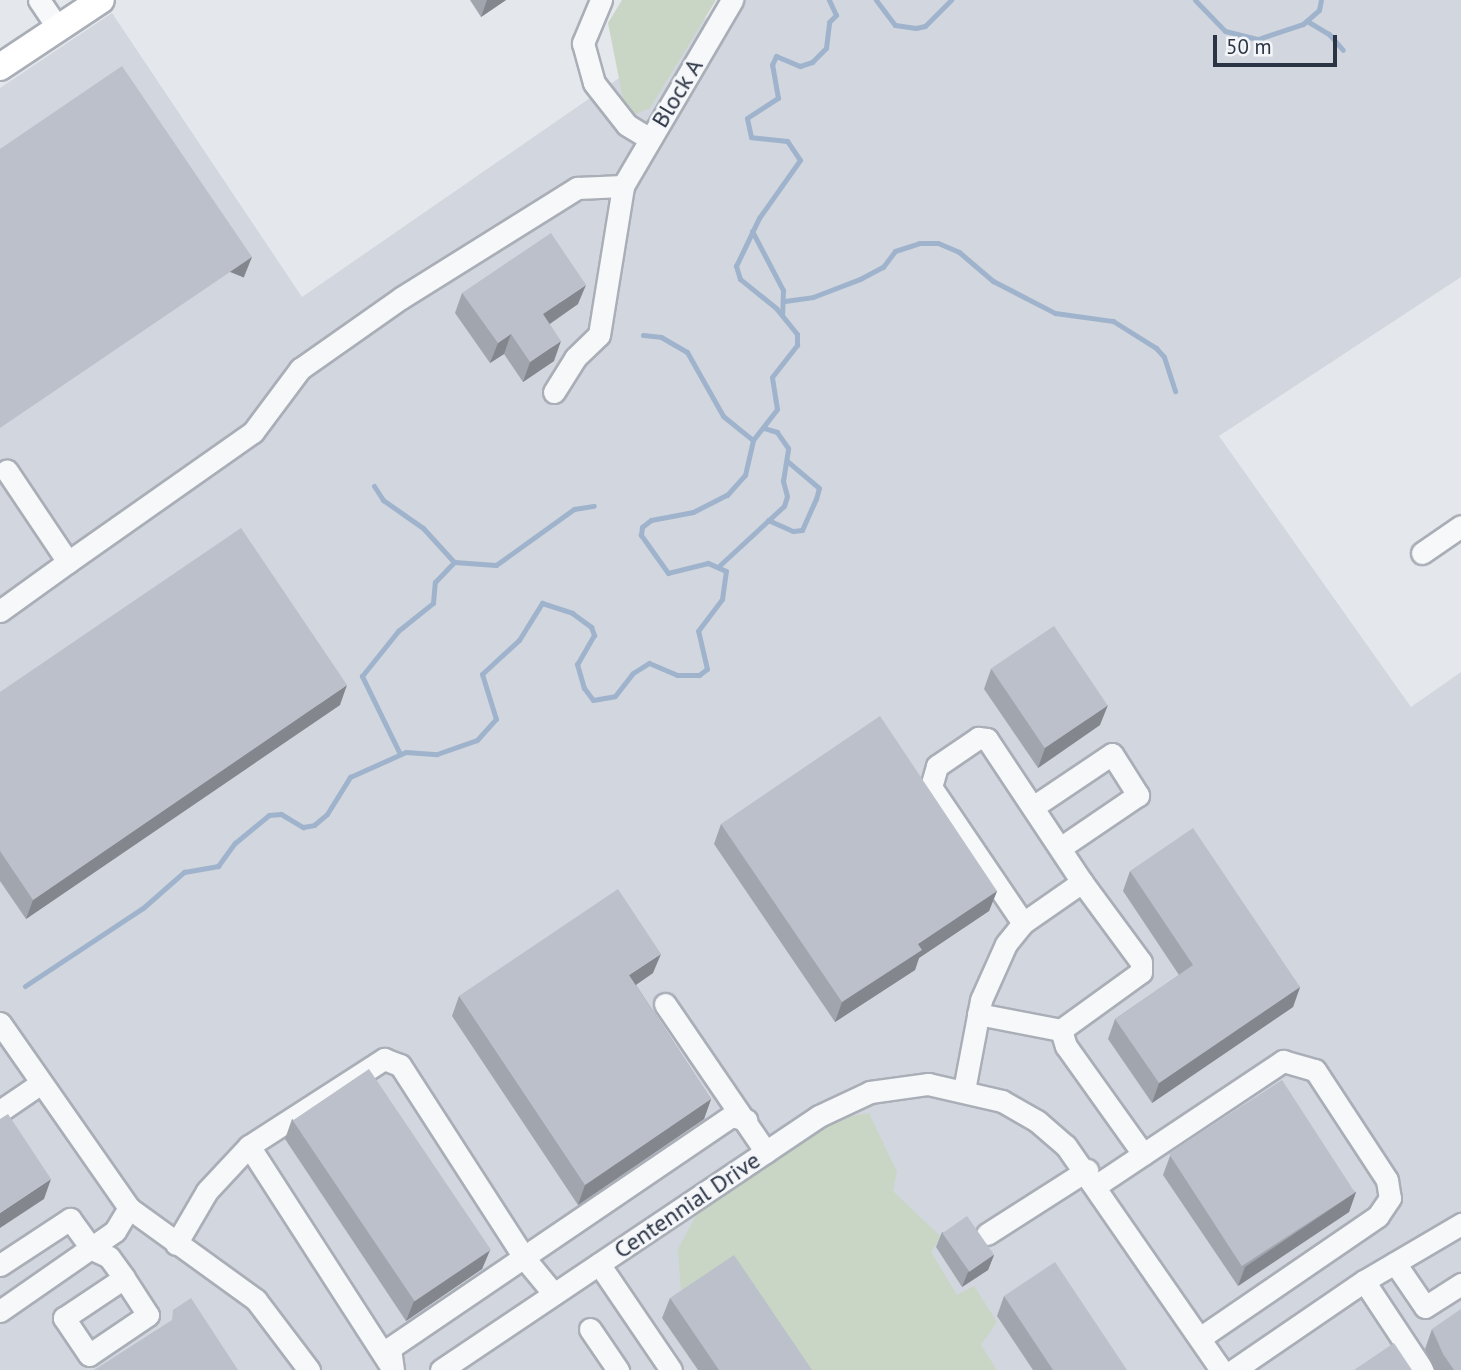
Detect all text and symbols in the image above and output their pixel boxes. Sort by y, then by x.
scale bar [1216,21,1340,65]
text: 50 m [1226,33,1272,60]
street label: Block A [645,53,709,133]
street label: Centennial Drive [608,1146,766,1264]

